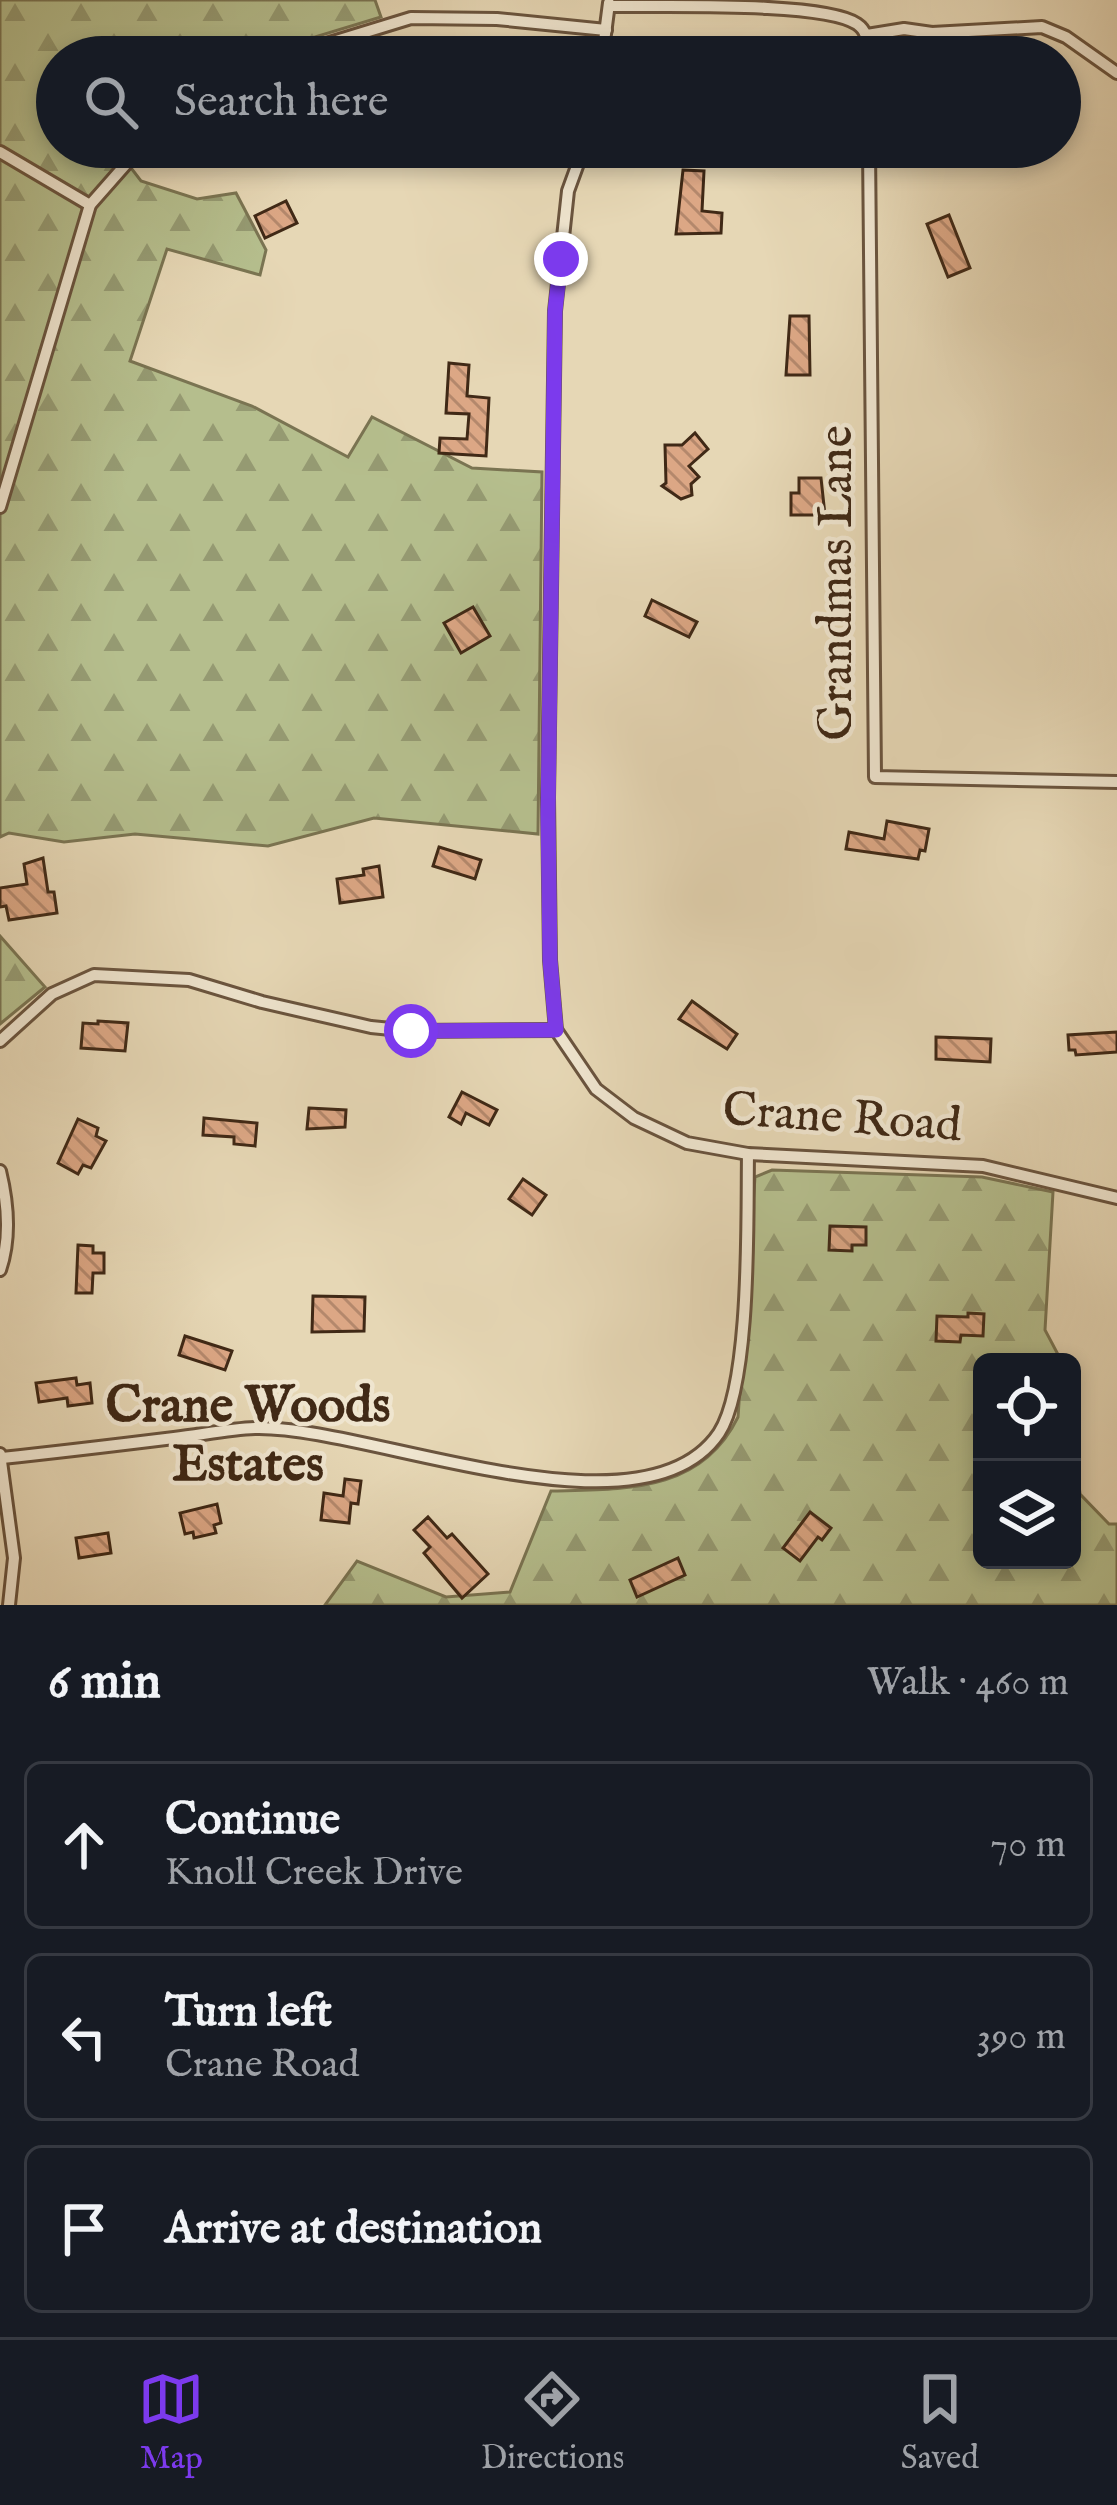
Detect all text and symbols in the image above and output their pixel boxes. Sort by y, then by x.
search box [36,36,1081,168]
icon: search [78,69,144,135]
text: Search here [174,74,388,131]
route end [534,232,588,286]
street label: Grandmas Lane [808,425,868,741]
route start [384,1004,438,1058]
street label: Crane Road [721,1081,964,1157]
map controls [973,1353,1081,1569]
button: locate [973,1353,1081,1461]
district label: Crane Woods Estates [106,1375,390,1499]
button: layers [973,1461,1081,1569]
text: 6 min [48,1651,161,1716]
text: Walk · 460 m [867,1659,1069,1708]
text: Continue [165,1792,340,1849]
icon: ahead [51,1812,117,1878]
text: 70 m [990,1821,1066,1870]
text: Knoll Creek Drive [165,1849,463,1898]
text: Turn left [165,1984,332,2041]
icon: left [51,2004,117,2070]
text: 390 m [977,2013,1066,2062]
text: Crane Road [165,2041,359,2090]
icon: arrive [51,2196,117,2262]
text: Arrive at destination [165,2201,542,2258]
tab: Map [138,2366,204,2480]
tab: Directions [481,2366,624,2480]
tab: Saved [901,2366,979,2480]

